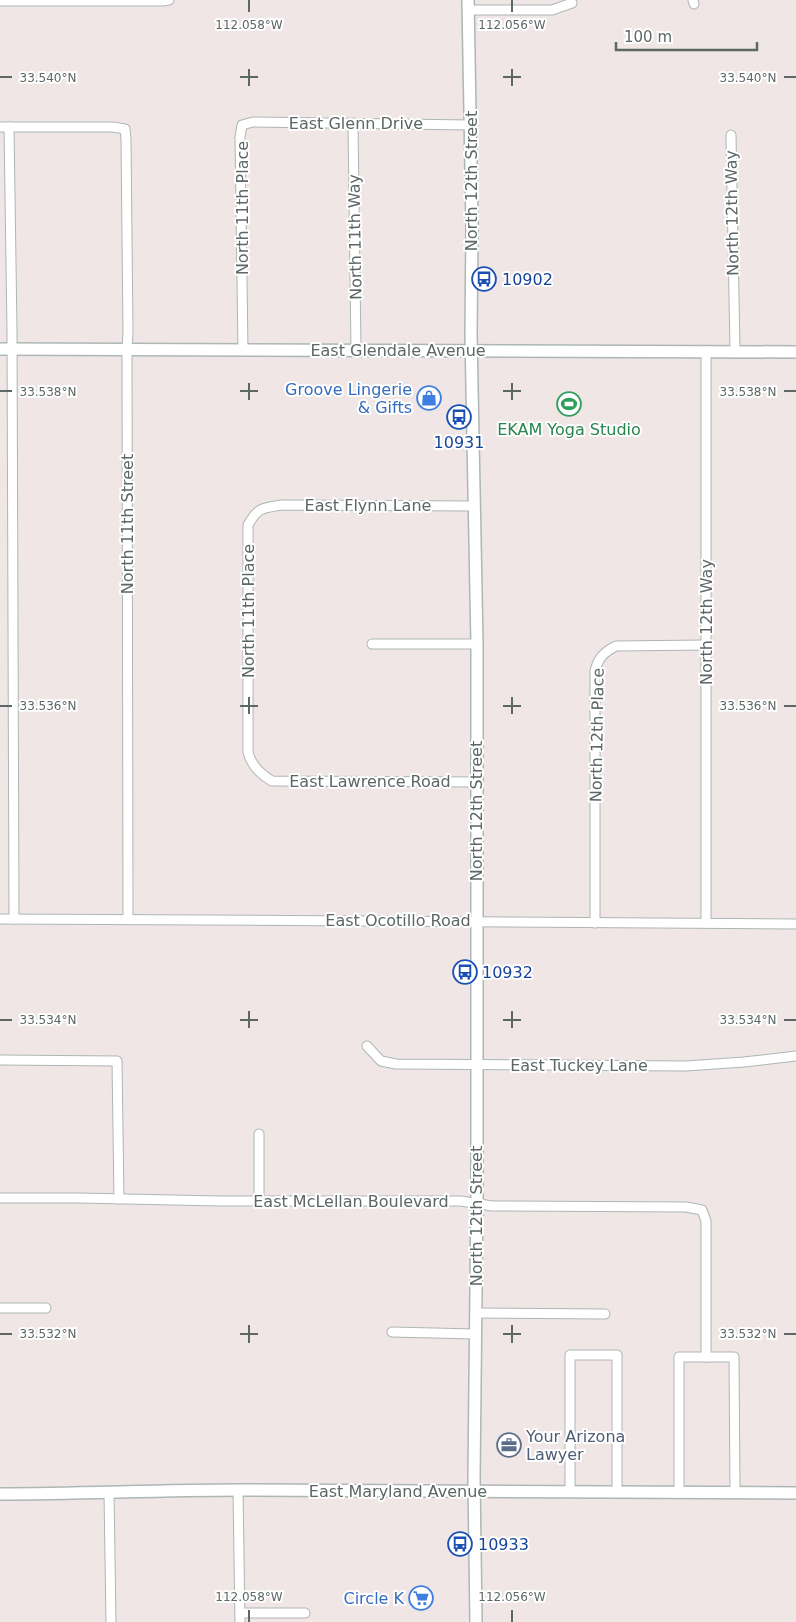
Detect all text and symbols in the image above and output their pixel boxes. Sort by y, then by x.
text: 112.058°W [215,18,283,32]
text: 112.056°W [478,18,546,32]
scale bar [616,20,757,52]
text: 100 m [624,28,672,46]
text: 33.540°N [20,71,76,85]
text: 33.540°N [720,71,776,85]
street label: North 12th Street [462,111,481,251]
street label: East Glenn Drive [289,114,423,133]
street label: North 11th Place [233,141,252,275]
street label: North 12th Way [721,150,743,276]
street label: North 11th Way [344,174,366,300]
bus stop icon: 10902 [471,266,497,292]
place label: 10902 [502,270,553,289]
street label: East Glendale Avenue [310,341,486,360]
place label: Groove Lingerie & Gifts [285,380,412,417]
text: 33.538°N [20,385,76,399]
shop icon: Groove Lingerie & Gifts [416,385,442,411]
text: 33.538°N [720,385,776,399]
sports icon: EKAM Yoga Studio [556,391,582,417]
bus stop icon: 10931 [446,404,472,430]
place label: EKAM Yoga Studio [497,420,641,439]
place label: 10931 [434,433,484,452]
street label: North 11th Street [118,454,137,594]
street label: East Flynn Lane [305,496,431,515]
street label: North 11th Place [239,544,258,678]
street label: North 12th Way [697,559,716,685]
street label: North 12th Place [586,668,608,802]
text: 33.536°N [20,699,76,713]
text: 33.536°N [720,699,776,713]
street label: North 12th Street [467,741,486,881]
street label: East Lawrence Road [289,772,451,791]
street label: East Ocotillo Road [325,911,471,930]
bus stop icon: 10932 [452,959,478,985]
place label: 10932 [482,963,533,982]
text: 33.534°N [20,1013,76,1027]
text: 33.534°N [720,1013,776,1027]
street label: East Tuckey Lane [510,1056,648,1075]
street label: North 12th Street [467,1146,486,1286]
street label: East McLellan Boulevard [253,1192,449,1211]
text: 33.532°N [20,1327,76,1341]
text: 33.532°N [720,1327,776,1341]
place label: Your Arizona Lawyer [525,1427,625,1464]
office icon: Your Arizona Lawyer [496,1432,522,1458]
street label: East Maryland Avenue [309,1482,487,1501]
bus stop icon: 10933 [447,1531,473,1557]
place label: 10933 [478,1535,529,1554]
supermarket icon: Circle K [408,1585,434,1611]
place label: Circle K [343,1589,405,1608]
text: 112.058°W [215,1590,283,1604]
text: 112.056°W [478,1590,546,1604]

